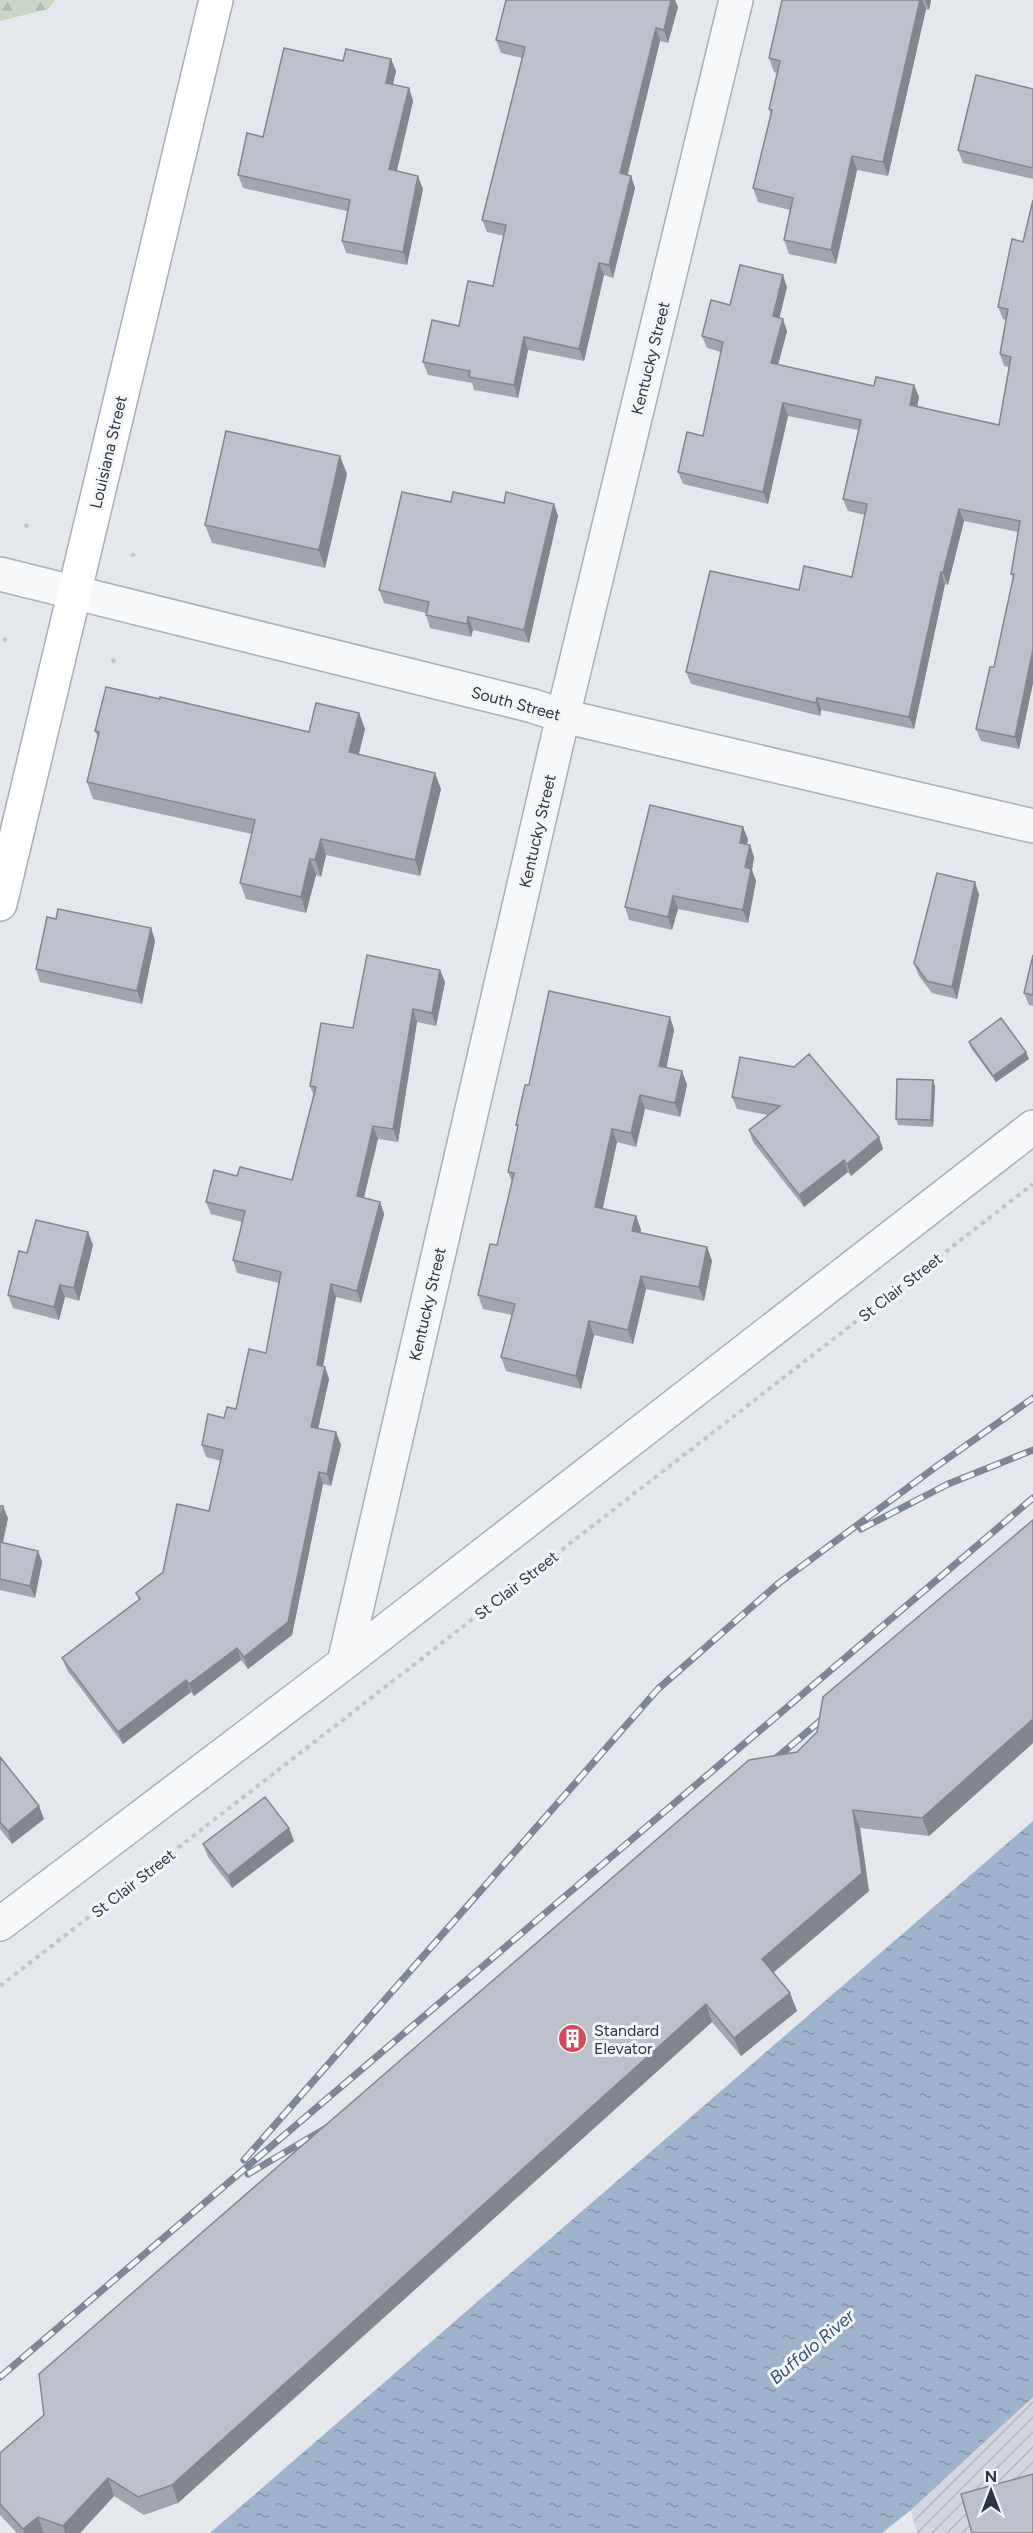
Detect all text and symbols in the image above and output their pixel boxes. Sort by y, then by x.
street label: Kentucky Street [627,300,674,417]
street label: Louisiana Street [86,394,131,510]
street label: South Street [469,682,563,725]
street label: Kentucky Street [515,773,560,890]
street label: Kentucky Street [405,1246,450,1363]
street label: St Clair Street [855,1249,946,1326]
street label: St Clair Street [471,1547,562,1624]
street label: St Clair Street [88,1845,179,1922]
place label: Standard Elevator [594,2021,659,2058]
building icon: Standard Elevator [557,2023,589,2055]
water label: Buffalo River [765,2304,860,2389]
north arrow [961,2461,1021,2521]
text: N [985,2467,997,2486]

